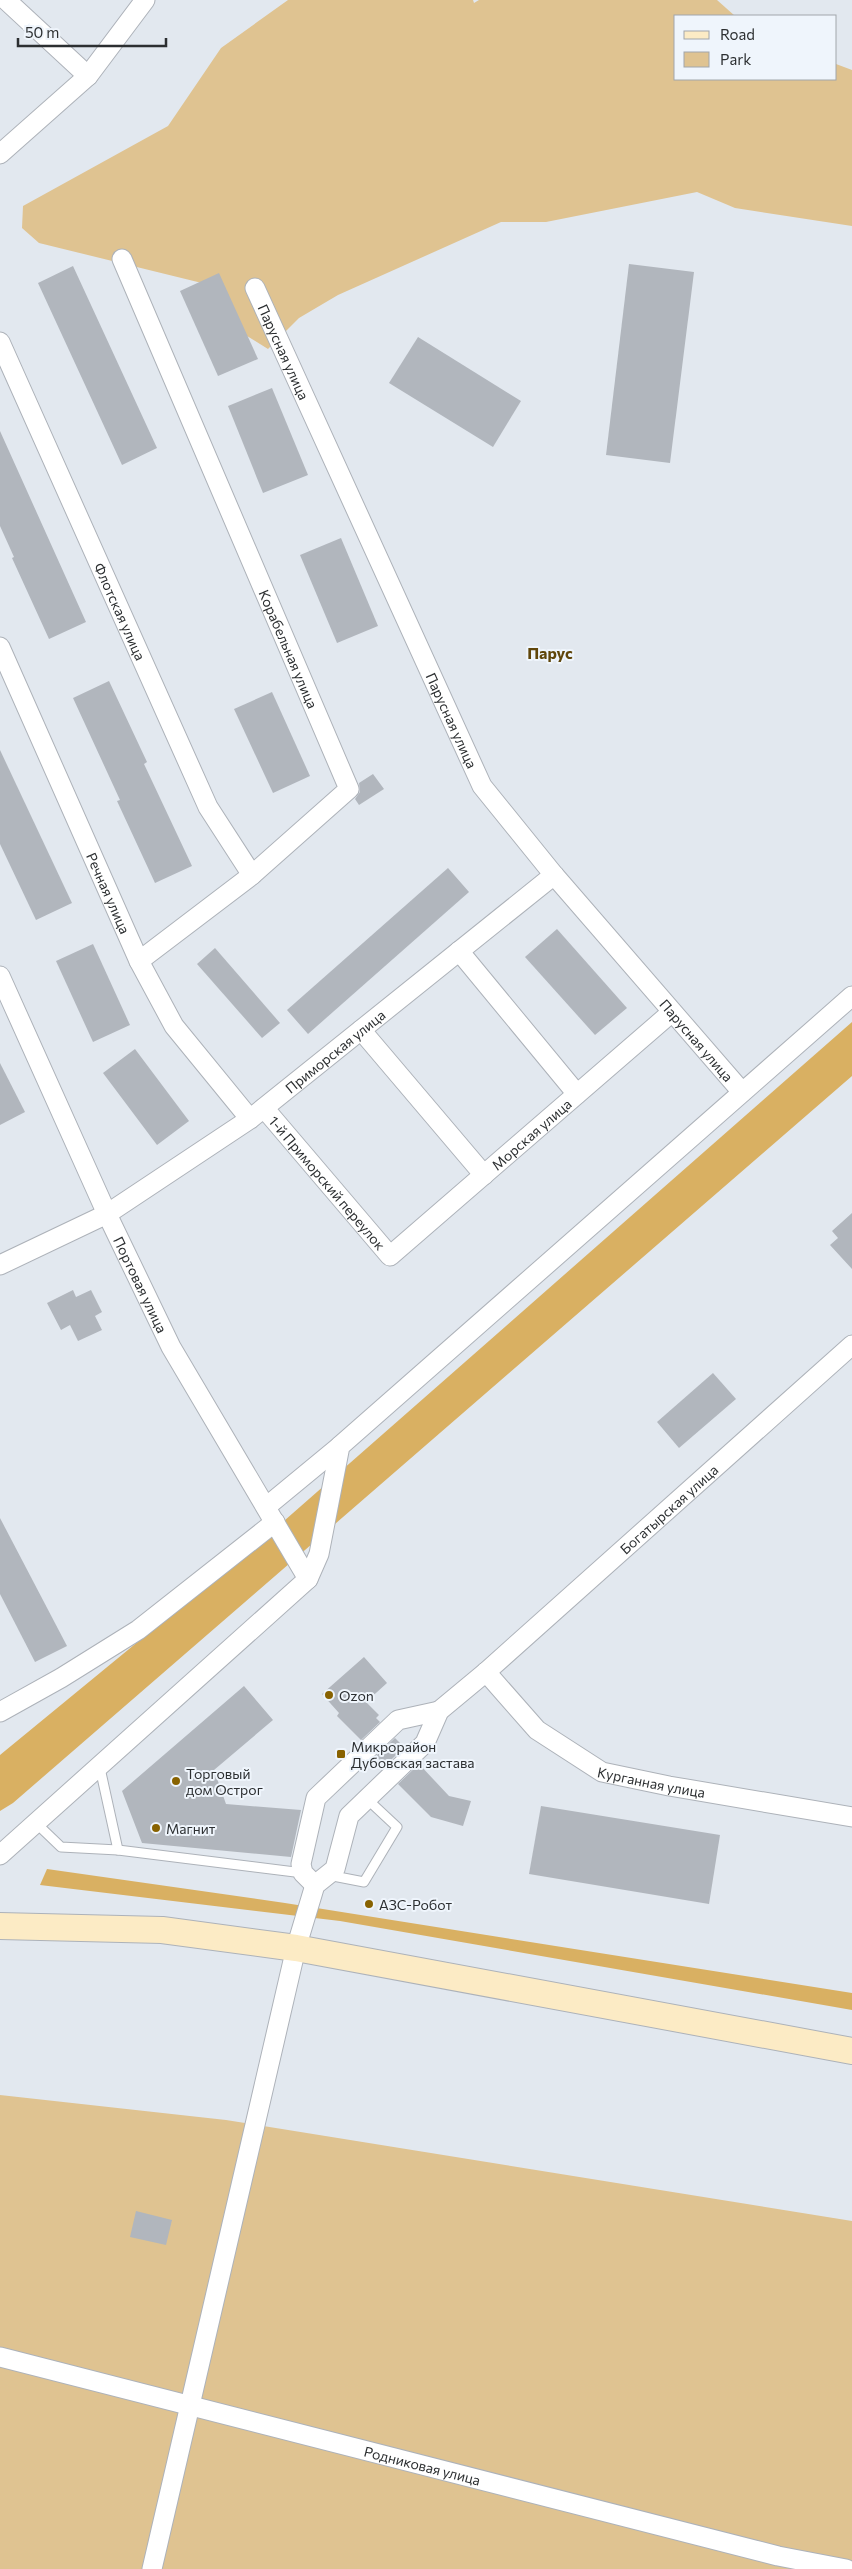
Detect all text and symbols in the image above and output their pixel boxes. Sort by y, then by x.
scale bar [18,15,165,47]
legend [674,15,837,80]
text: 50 m [25,23,59,41]
text: Road [720,25,755,43]
text: Park [720,50,751,68]
street label: Парусная улица [255,301,313,402]
street label: Флотская улица [91,560,150,663]
street label: Корабельная улица [256,587,322,711]
district label: Парус [527,643,573,662]
street label: Парусная улица [423,670,481,771]
street label: Речная улица [84,850,134,936]
street label: Парусная улица [657,995,737,1085]
street label: Приморская улица [281,1006,388,1096]
street label: Морская улица [488,1095,575,1173]
street label: 1-й Приморский переулок [266,1112,390,1253]
street label: Портовая улица [110,1233,171,1335]
street label: Богатырская улица [616,1461,721,1557]
place label: Ozon [339,1687,374,1704]
marker: Ozon [323,1689,335,1701]
place label: Микрорайон Дубовская застава [351,1738,475,1771]
marker: Микрорайон Дубовская застава [335,1748,347,1760]
street label: Курганная улица [596,1763,707,1800]
place label: Торговый дом Острог [186,1765,263,1798]
marker: Торговый дом Острог [170,1775,182,1787]
place label: Магнит [166,1820,216,1837]
marker: Магнит [150,1822,162,1834]
place label: АЗС-Робот [379,1896,453,1913]
marker: АЗС-Робот [363,1898,375,1910]
street label: Родниковая улица [362,2442,482,2488]

